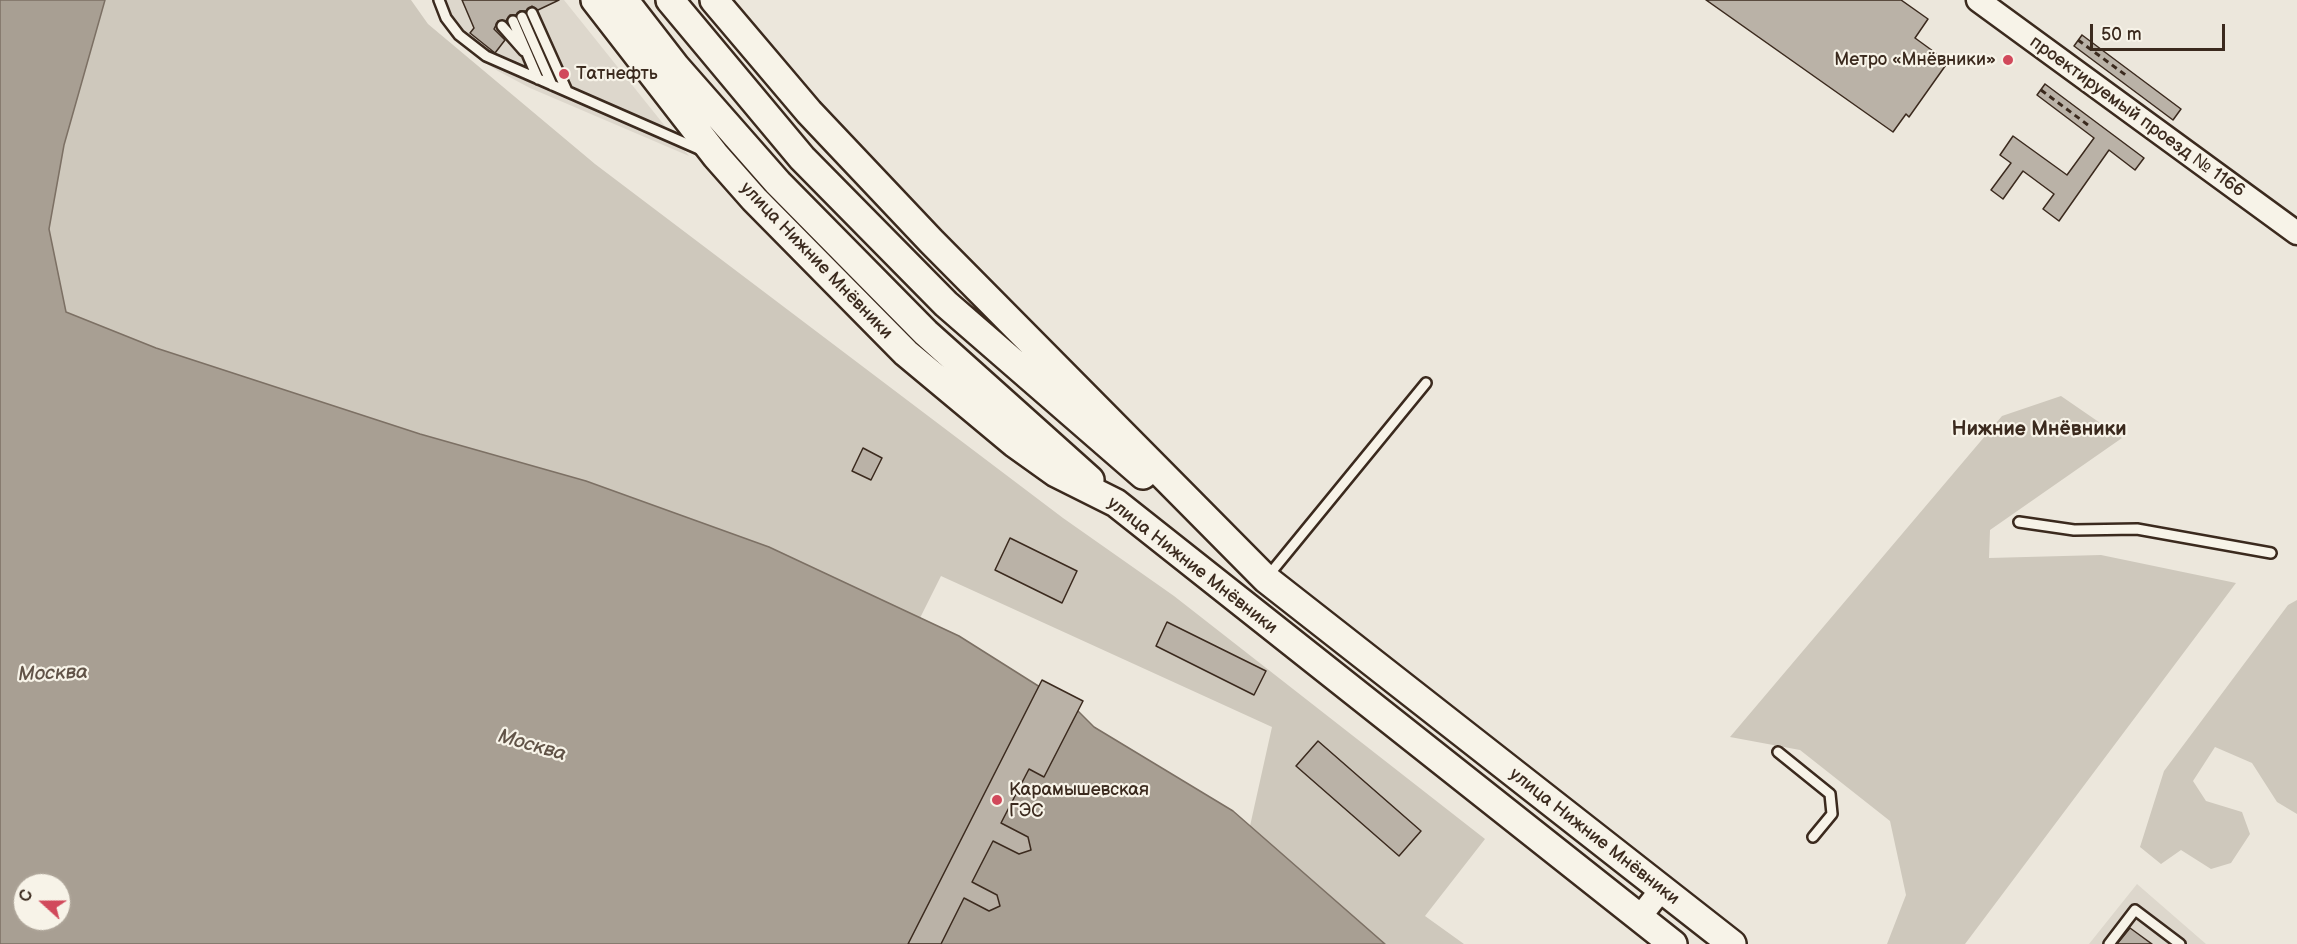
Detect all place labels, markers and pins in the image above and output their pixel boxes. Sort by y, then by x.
place label: Метро «Мнёвники» [1834,49,1996,71]
marker: Метро «Мнёвники» [2001,53,2015,67]
place label: Татнефть [576,63,658,85]
marker: Татнефть [557,67,571,81]
place label: Карамышевская ГЭС [1009,779,1149,822]
marker: Карамышевская ГЭС [990,793,1004,807]

